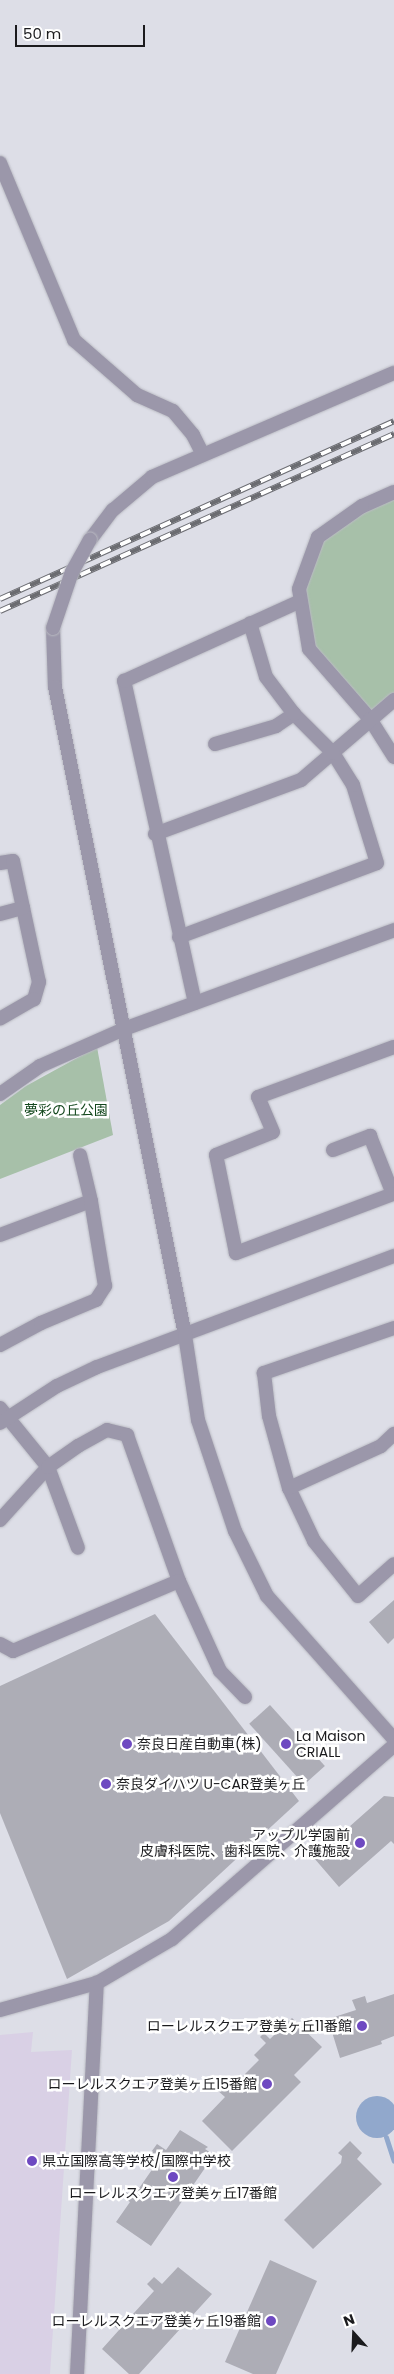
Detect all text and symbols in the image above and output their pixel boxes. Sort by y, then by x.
scale bar [18,15,148,47]
text: 50 m [23,23,61,44]
park label: 夢彩の丘公園 [24,1102,108,1118]
place label: La Maison CRIALL [296,1728,365,1760]
place label: 奈良日産自動車(株) [137,1736,262,1752]
marker: 奈良日産自動車(株) [121,1738,133,1750]
marker: La Maison CRIALL [280,1738,292,1750]
place label: 奈良ダイハツ U-CAR登美ヶ丘 [116,1776,306,1792]
marker: 奈良ダイハツ U-CAR登美ヶ丘 [100,1778,112,1790]
place label: アップル学園前 皮膚科医院、歯科医院、介護施設 [140,1827,350,1860]
marker: アップル学園前 皮膚科医院、歯科医院、介護施設 [354,1837,366,1849]
place label: ローレルスクエア登美ヶ丘11番館 [147,2018,352,2034]
marker: ローレルスクエア登美ヶ丘11番館 [356,2020,368,2032]
place label: ローレルスクエア登美ヶ丘15番館 [48,2076,257,2092]
marker: ローレルスクエア登美ヶ丘15番館 [261,2078,273,2090]
place label: 県立国際高等学校/国際中学校 [42,2153,231,2169]
marker: 県立国際高等学校/国際中学校 [26,2155,38,2167]
marker: ローレルスクエア登美ヶ丘17番館 [167,2171,179,2183]
place label: ローレルスクエア登美ヶ丘17番館 [69,2185,277,2201]
north arrow [329,2309,379,2359]
text: N [341,2309,357,2331]
place label: ローレルスクエア登美ヶ丘19番館 [52,2313,261,2329]
marker: ローレルスクエア登美ヶ丘19番館 [265,2315,277,2327]

